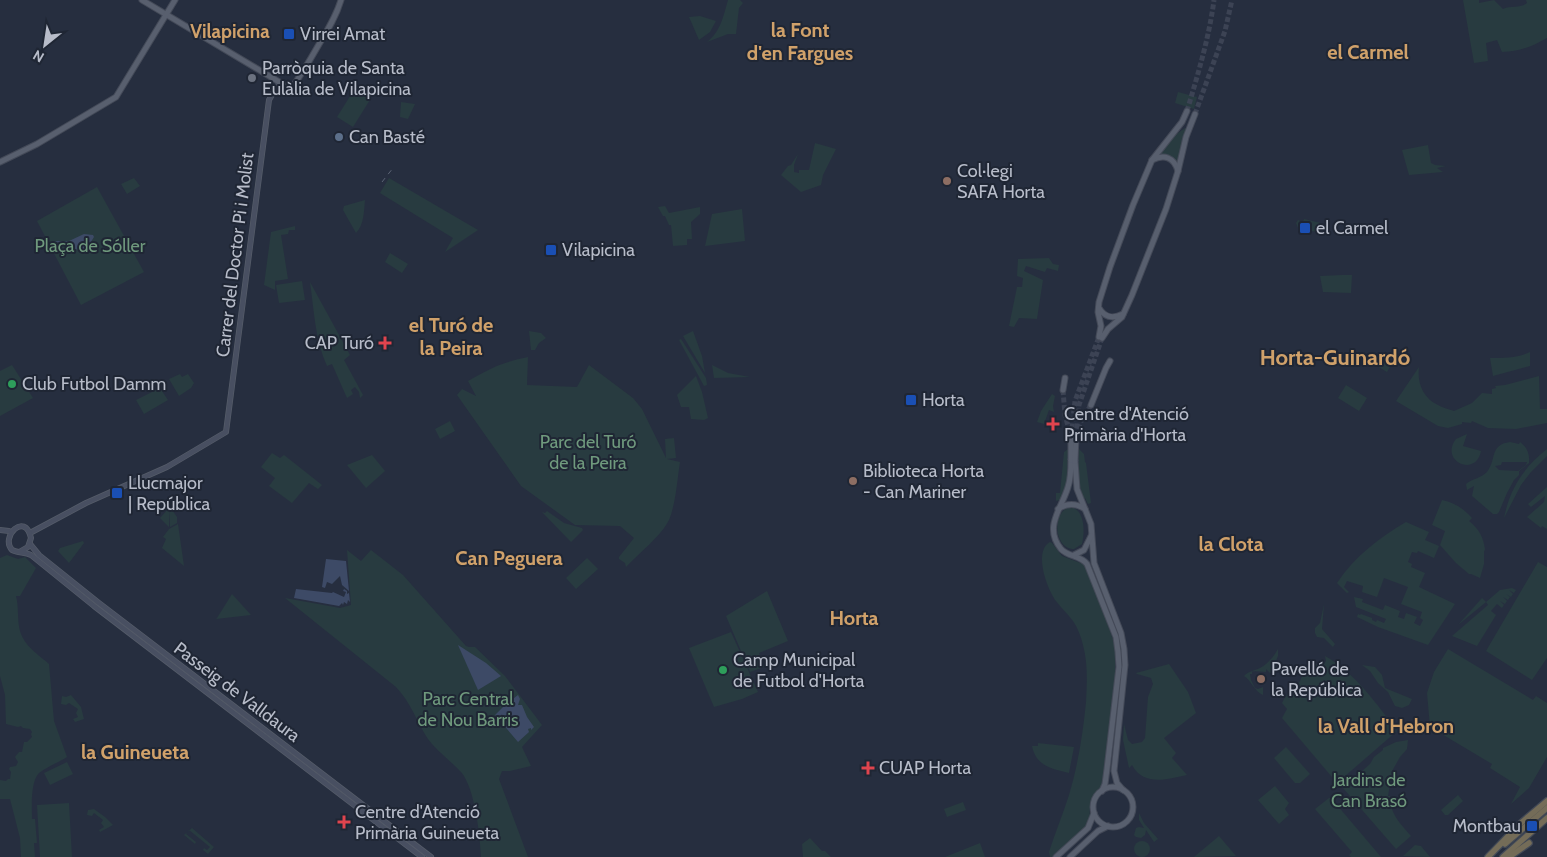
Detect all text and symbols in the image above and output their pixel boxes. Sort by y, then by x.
district label: la Font d'en Fargues [747,18,853,65]
north arrow [20,20,70,70]
district label: Vilapicina [190,20,270,43]
place label: Virrei Amat [300,23,385,45]
marker: Virrei Amat [282,27,296,41]
district label: el Carmel [1327,40,1409,64]
text: N [30,46,47,67]
place label: Parròquia de Santa Eulàlia de Vilapicina [262,57,411,100]
marker: Parròquia de Santa Eulàlia de Vilapicina [246,72,258,84]
place label: Can Basté [349,126,425,148]
marker: Can Basté [333,131,345,143]
street label: Carrer del Doctor Pi i Molist [212,152,258,358]
place label: Col·legi SAFA Horta [957,160,1045,203]
marker: Col·legi SAFA Horta [941,175,953,187]
place label: el Carmel [1316,217,1389,239]
marker: el Carmel [1298,221,1312,235]
park label: Plaça de Sóller [35,235,146,257]
place label: Vilapicina [562,239,635,261]
marker: Vilapicina [544,243,558,257]
district label: el Turó de la Peira [409,313,493,360]
place label: CAP Turó [305,332,374,354]
marker: CAP Turó [378,336,392,350]
district label: Horta-Guinardó [1260,344,1410,371]
place label: Club Futbol Damm [22,373,166,395]
marker: Club Futbol Damm [6,378,18,390]
place label: Horta [922,389,965,411]
marker: Horta [904,393,918,407]
place label: Centre d'Atenció Primària d'Horta [1064,403,1189,446]
marker: Centre d'Atenció Primària d'Horta [1046,417,1060,431]
park label: Parc del Turó de la Peira [540,431,636,474]
place label: Biblioteca Horta - Can Mariner [863,460,984,503]
place label: Llucmajor | República [128,472,211,515]
marker: Biblioteca Horta - Can Mariner [847,475,859,487]
marker: Llucmajor | República [110,486,124,500]
district label: la Clota [1198,532,1264,556]
district label: Can Peguera [455,546,563,570]
district label: Horta [829,606,879,630]
street label: Passeig de Valldaura [169,637,305,747]
place label: Camp Municipal de Futbol d'Horta [733,649,865,692]
place label: Pavelló de la República [1271,658,1362,701]
marker: Camp Municipal de Futbol d'Horta [717,664,729,676]
marker: Pavelló de la República [1255,673,1267,685]
park label: Parc Central de Nou Barris [417,688,519,731]
district label: la Vall d'Hebron [1318,714,1454,738]
district label: la Guineueta [81,740,189,764]
place label: CUAP Horta [879,757,971,779]
marker: CUAP Horta [861,761,875,775]
park label: Jardins de Can Brasó [1331,769,1407,812]
place label: Centre d'Atenció Primària Guineueta [355,801,499,844]
marker: Centre d'Atenció Primària Guineueta [337,815,351,829]
place label: Montbau [1453,815,1521,837]
marker: Montbau [1525,819,1539,833]

